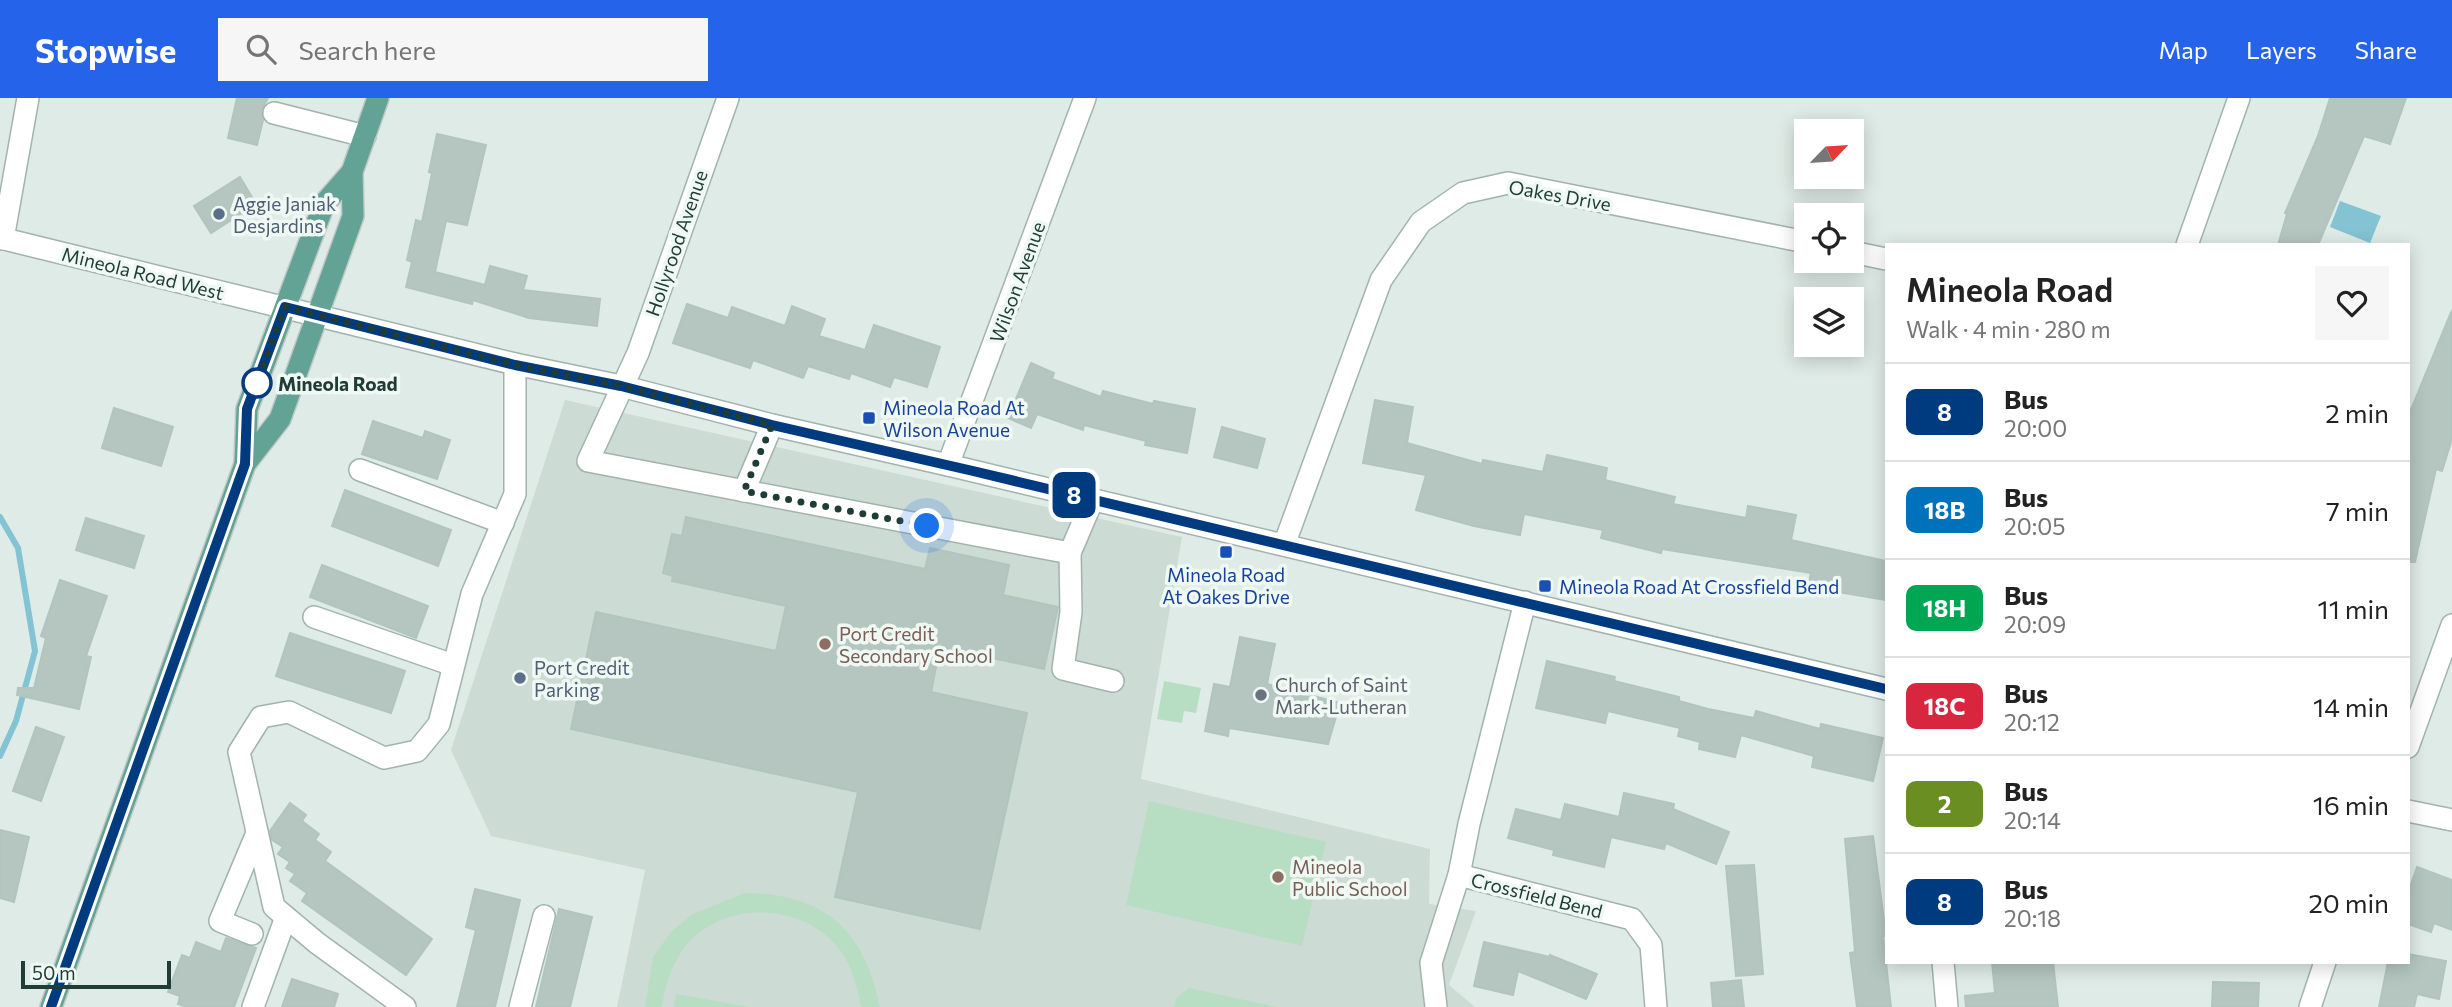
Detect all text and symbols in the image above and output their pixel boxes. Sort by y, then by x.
search box [218,18,708,81]
text: Stopwise [35,29,176,70]
icon: search [242,30,280,68]
text: Search here [298,34,436,65]
text: Map [2159,35,2208,64]
text: Layers [2246,35,2317,64]
text: Share [2355,35,2417,64]
north arrow [1794,119,1864,189]
map controls [1794,119,1864,357]
street label: Hollyrood Avenue [640,167,712,319]
street label: Oakes Drive [1507,175,1613,215]
place label: Aggie Janiak Desjardins [233,192,336,237]
button: locate [1794,203,1864,273]
marker: Aggie Janiak Desjardins [211,206,227,222]
street label: Wilson Avenue [984,218,1050,346]
street label: Mineola Road West [60,242,227,304]
button: heart [2315,266,2389,340]
text: Mineola Road [1906,268,2113,309]
button: layers [1794,287,1864,357]
text: Walk · 4 min · 280 m [1906,315,2111,343]
marker: Mineola Road [242,368,272,398]
place label: Mineola Road [278,372,398,395]
text: Bus [2004,383,2048,414]
place label: Mineola Road At Wilson Avenue [883,396,1025,441]
text: 8 [1937,397,1952,426]
text: 2 min [2325,397,2389,428]
marker: Mineola Road At Wilson Avenue [861,410,877,426]
text: 20:00 [2004,414,2067,442]
line badge: 8 [1051,472,1097,518]
text: 8 [1067,480,1081,509]
text: Bus [2004,481,2048,512]
text: 18B [1924,495,1965,524]
text: 7 min [2326,495,2389,526]
your location [909,508,944,543]
text: 20:05 [2004,512,2065,540]
marker: Mineola Road At Oakes Drive [1218,544,1234,560]
place label: Mineola Road At Oakes Drive [1162,563,1290,608]
place label: Mineola Road At Crossfield Bend [1559,575,1839,598]
marker: Mineola Road At Crossfield Bend [1537,578,1553,594]
text: Bus [2004,579,2048,610]
text: 18H [1923,593,1966,622]
text: 11 min [2318,593,2389,624]
text: 20:09 [2004,610,2066,638]
place label: Port Credit Secondary School [839,622,993,667]
marker: Port Credit Secondary School [817,636,833,652]
place label: Port Credit Parking [534,656,630,701]
marker: Port Credit Parking [512,670,528,686]
place label: Church of Saint Mark-Lutheran [1275,673,1408,718]
text: Bus [2004,677,2048,708]
marker: Church of Saint Mark-Lutheran [1253,687,1269,703]
text: 18C [1923,691,1966,720]
text: 14 min [2313,691,2389,722]
text: 20:12 [2004,708,2060,736]
text: Bus [2004,775,2048,806]
text: 2 [1938,789,1951,818]
text: 16 min [2313,789,2389,820]
text: 20:14 [2004,806,2061,834]
place label: Mineola Public School [1292,855,1407,900]
street label: Crossfield Bend [1469,868,1605,922]
marker: Mineola Public School [1270,869,1286,885]
text: Bus [2004,873,2048,904]
text: 8 [1937,887,1952,916]
text: 20 min [2308,887,2389,918]
text: 20:18 [2004,904,2061,932]
scale bar [21,958,172,990]
text: 50 m [32,961,76,984]

